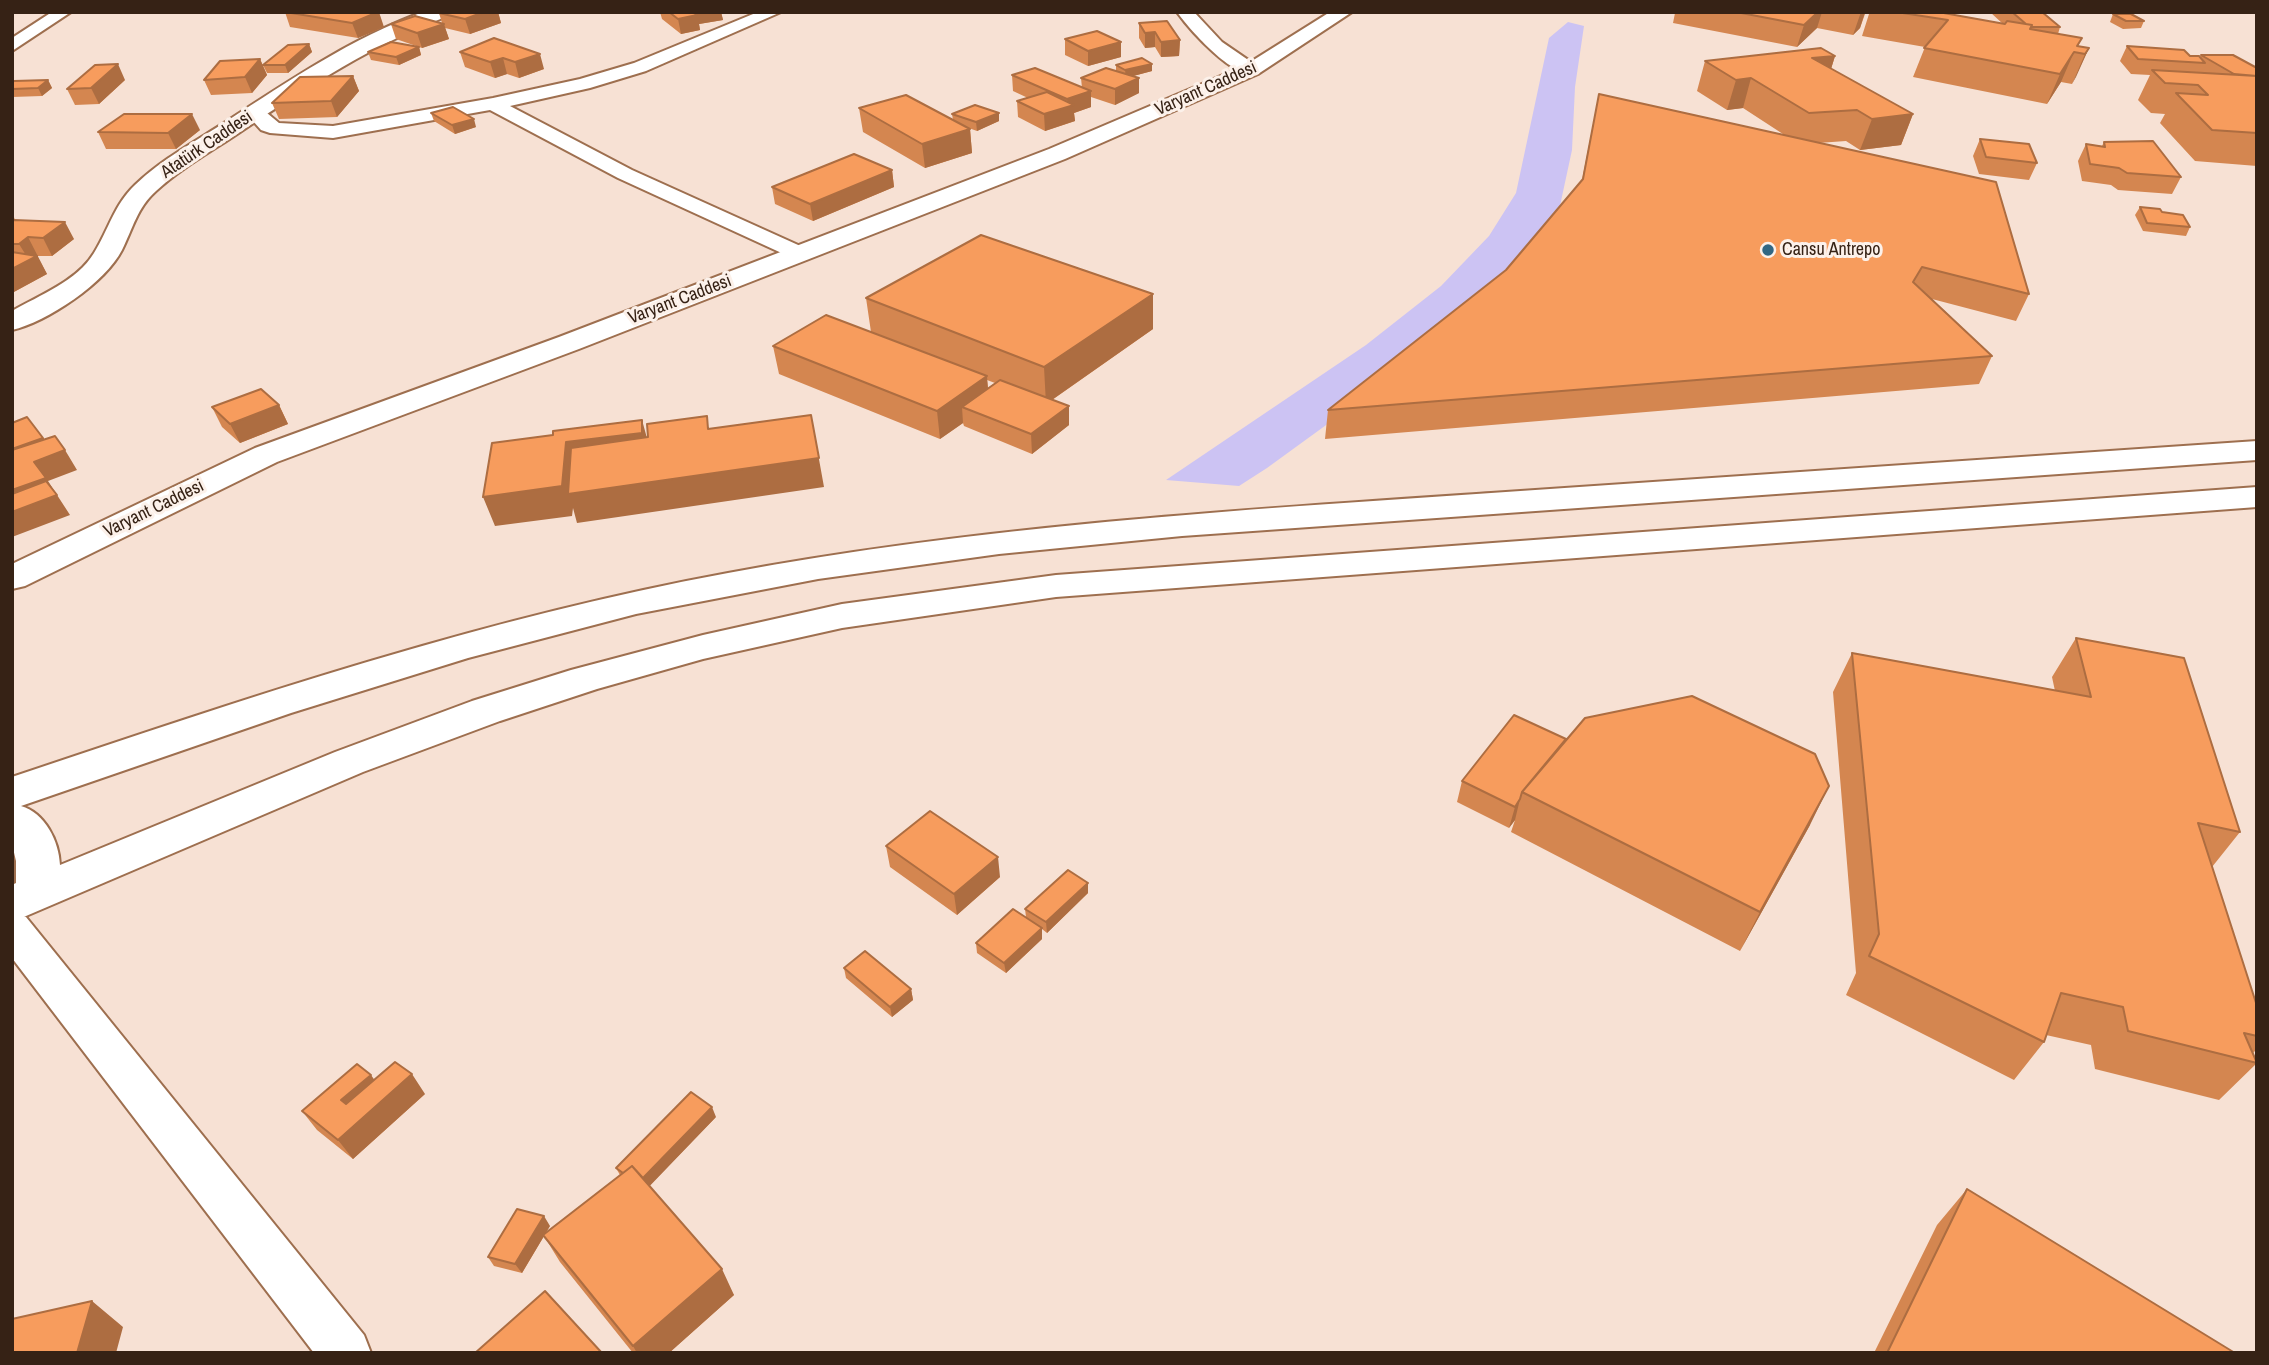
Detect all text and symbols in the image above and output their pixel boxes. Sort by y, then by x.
street label: Varyant Caddesi [1152,57,1260,121]
street label: Atatürk Caddesi [157,106,257,184]
place label: Cansu Antrepo [1782,239,1880,261]
marker: Cansu Antrepo [1760,242,1776,258]
street label: Varyant Caddesi [625,270,735,330]
street label: Varyant Caddesi [100,475,208,543]

